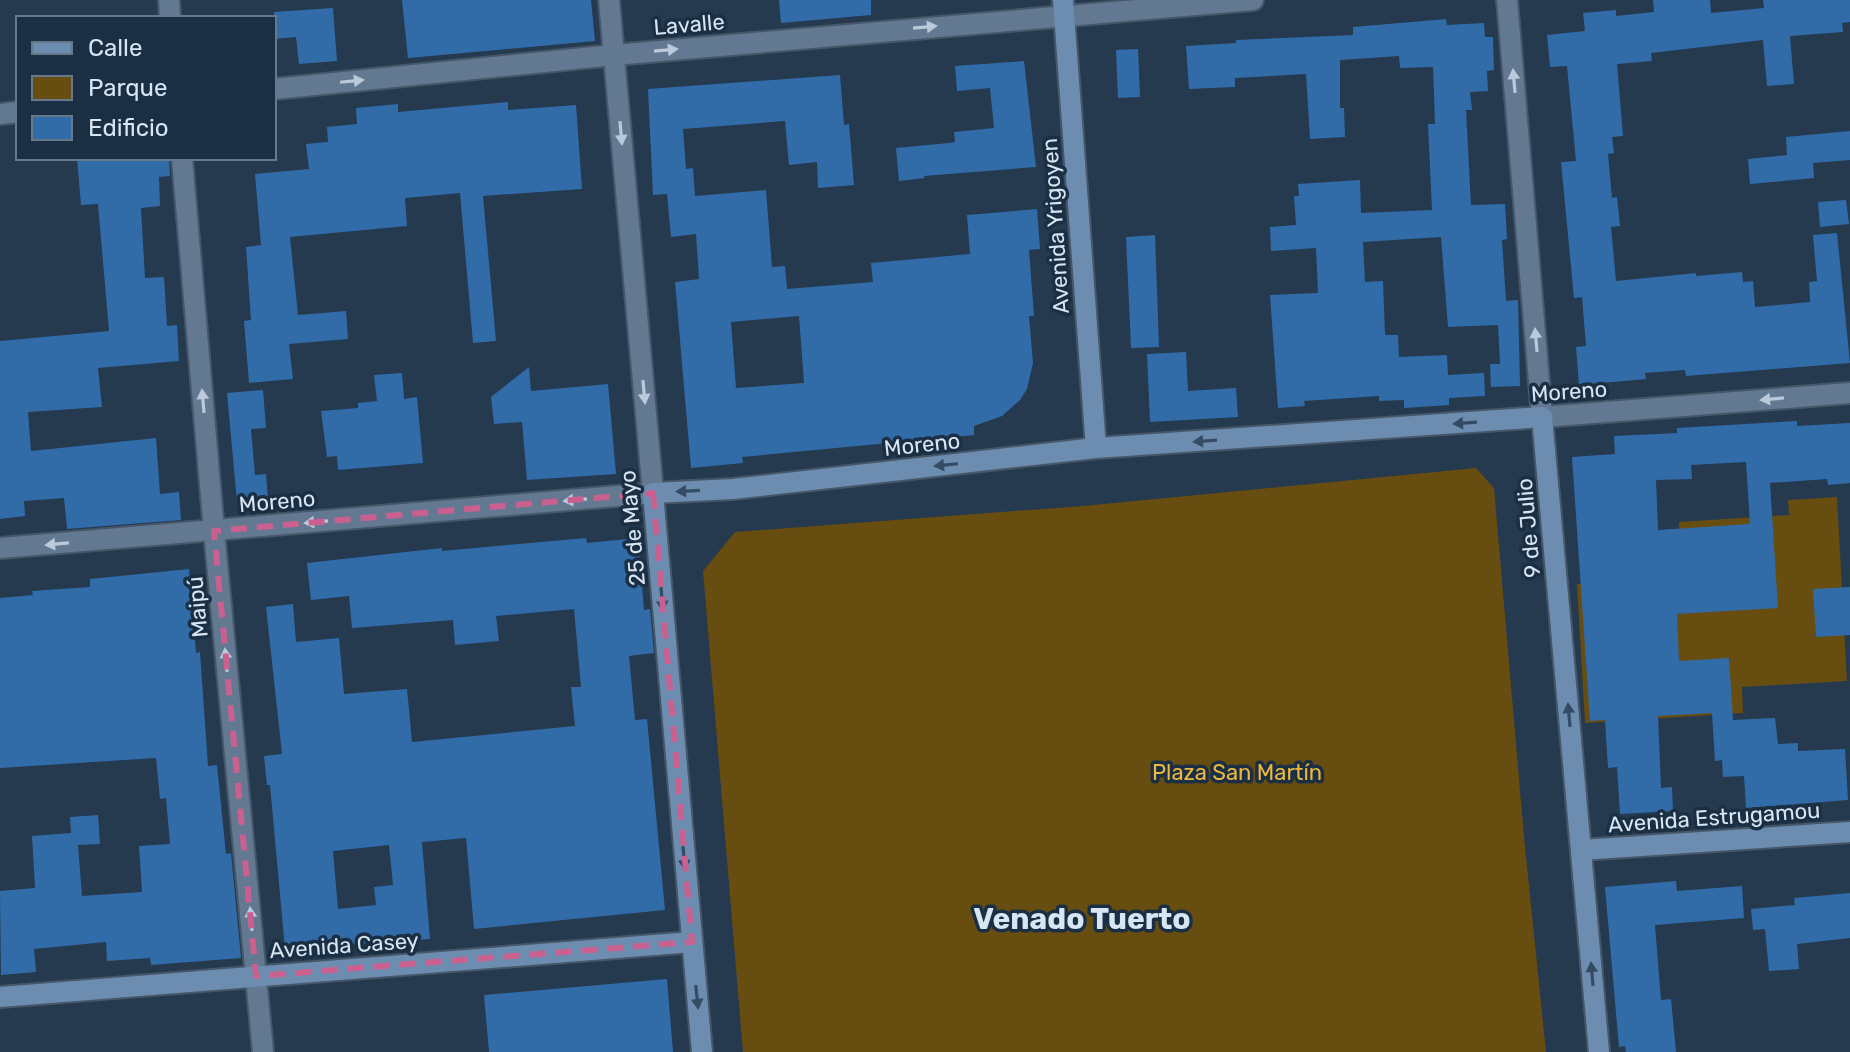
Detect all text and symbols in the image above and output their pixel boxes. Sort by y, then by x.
street label: Lavalle [652,8,726,41]
legend [16,16,276,160]
one-way arrow [913,20,938,33]
text: Calle [88,34,142,62]
one-way arrow [654,43,679,56]
one-way arrow [1507,68,1520,93]
text: Parque [88,74,167,102]
one-way arrow [340,74,365,87]
text: Edificio [88,114,169,142]
one-way arrow [615,121,628,146]
street label: Avenida Yrigoyen [1036,137,1075,315]
one-way arrow [1529,327,1542,352]
street label: Moreno [1530,375,1608,408]
one-way arrow [638,380,651,405]
one-way arrow [196,388,209,413]
one-way arrow [1759,393,1784,406]
one-way arrow [1452,417,1477,430]
street label: Moreno [883,427,962,462]
one-way arrow [1192,435,1217,448]
one-way arrow [933,459,958,472]
street label: 25 de Mayo [614,469,651,587]
street label: 9 de Julio [1511,477,1546,579]
street label: Moreno [238,485,316,518]
one-way arrow [675,485,700,498]
one-way arrow [562,494,587,507]
one-way arrow [303,516,328,529]
one-way arrow [44,538,69,551]
street label: Maipú [181,575,214,639]
one-way arrow [656,587,669,612]
one-way arrow [219,647,232,672]
one-way arrow [1562,702,1575,727]
park label: Plaza San Martín [1152,759,1322,786]
street label: Avenida Estrugamou [1607,797,1821,838]
one-way arrow [678,846,691,871]
district label: Venado Tuerto [973,901,1191,937]
one-way arrow [244,906,257,931]
street label: Avenida Casey [269,927,420,964]
one-way arrow [1585,961,1598,986]
one-way arrow [691,985,704,1010]

